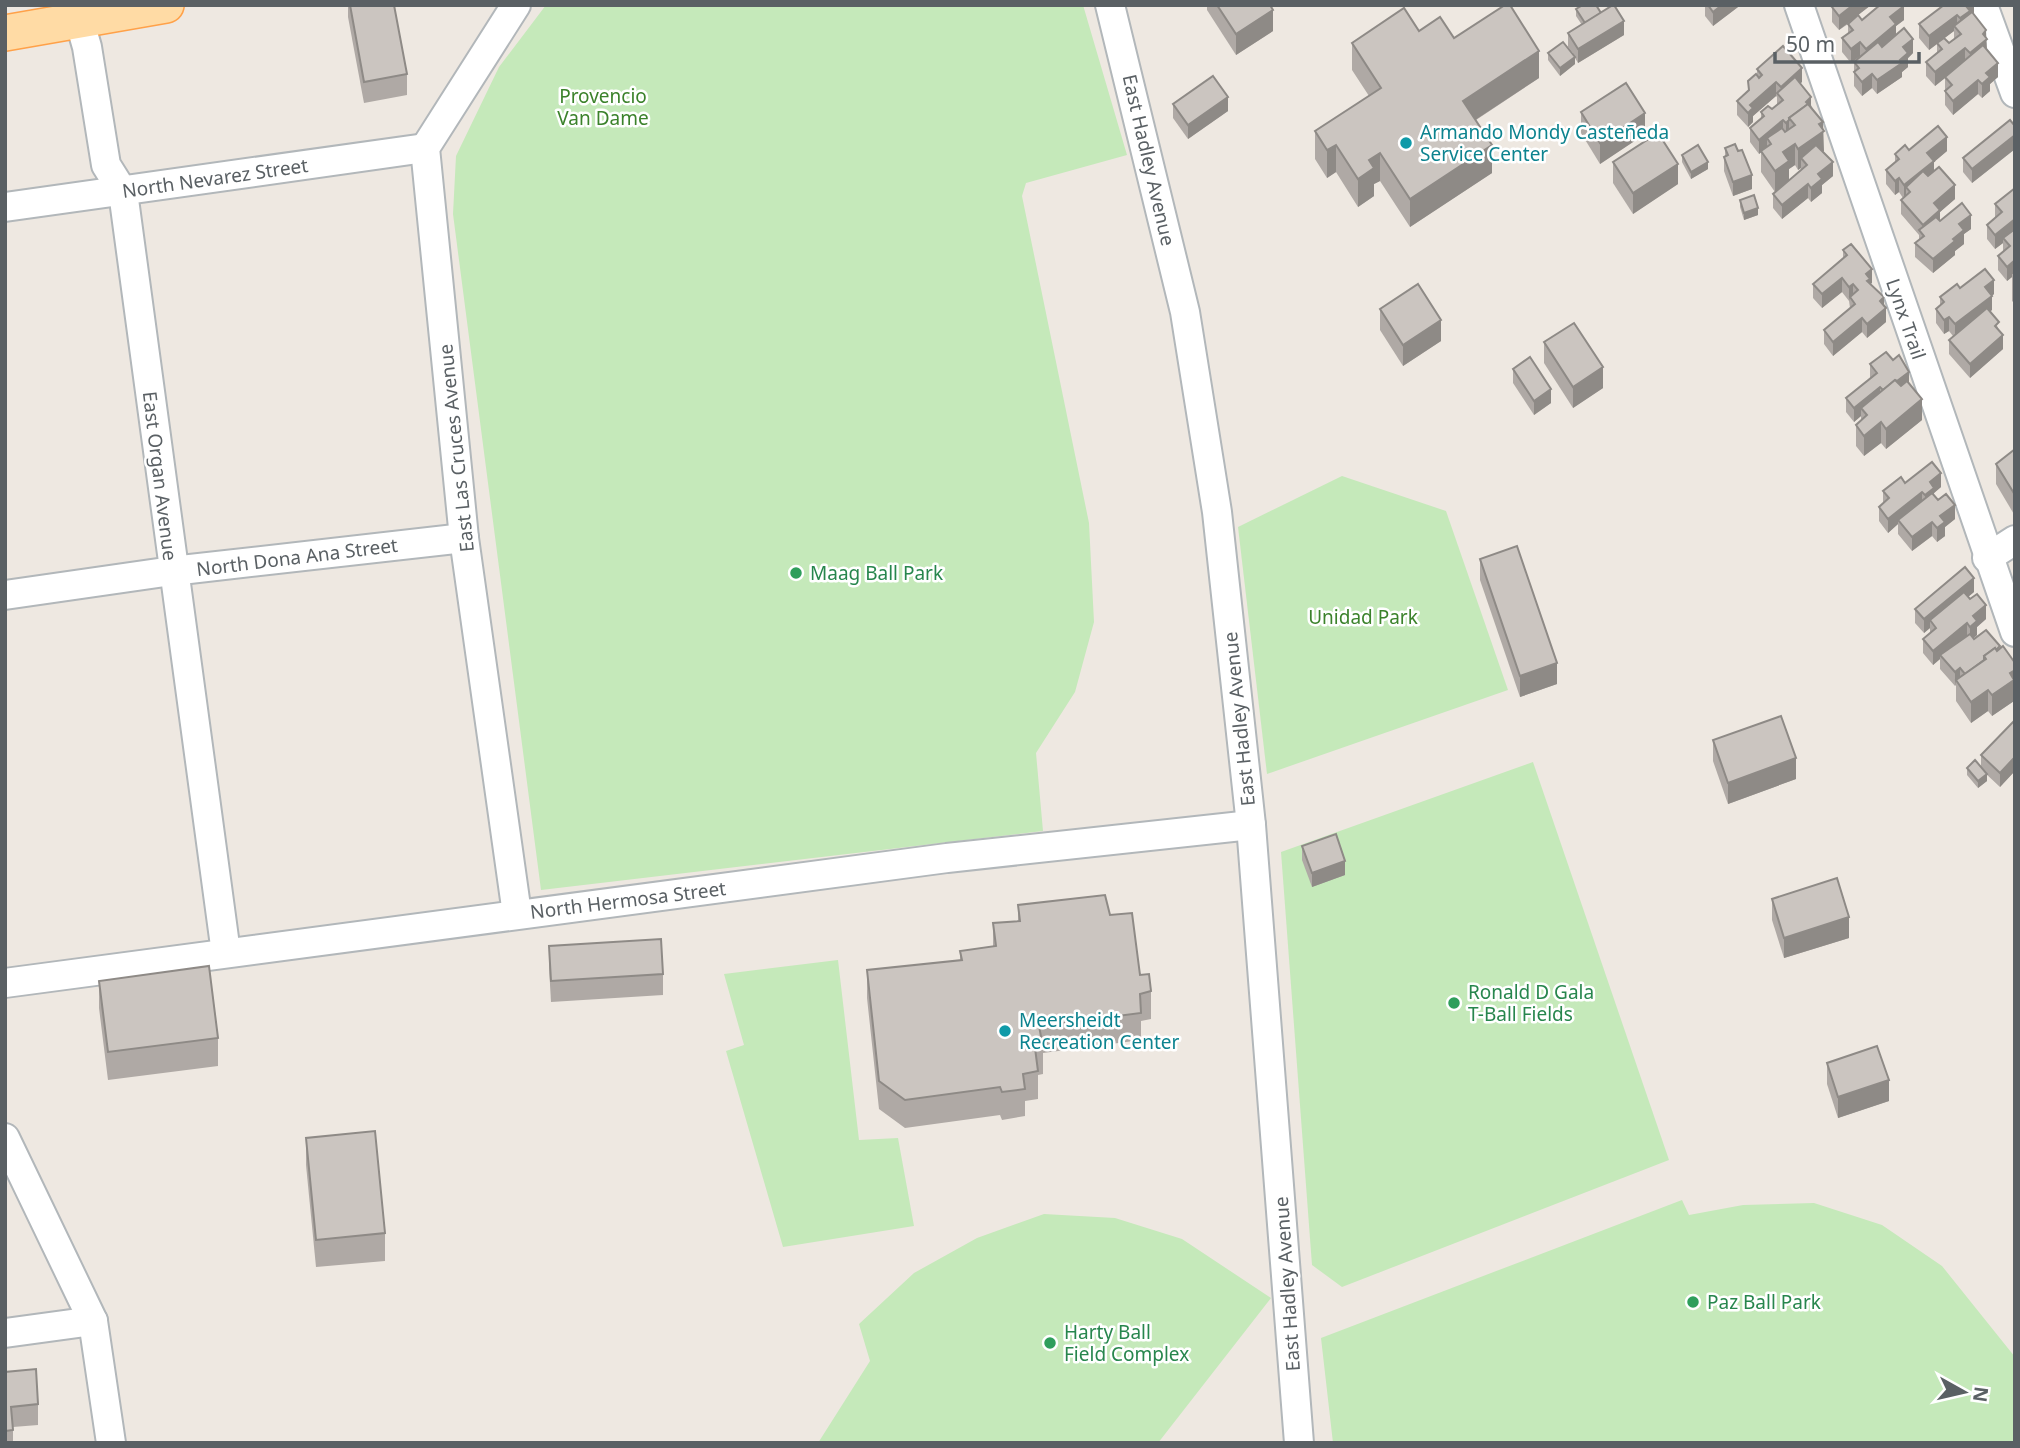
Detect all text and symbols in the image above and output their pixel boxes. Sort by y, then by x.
scale bar [1775,21,1918,65]
text: 50 m [1786,30,1835,58]
street label: East Hadley Avenue [1117,72,1181,248]
park label: Provencio Van Dame [557,83,649,131]
place label: Armando Mondy Casteñeda Service Center [1420,119,1669,167]
marker: Armando Mondy Casteñeda Service Center [1398,135,1414,151]
street label: North Nevarez Street [120,152,310,204]
street label: Lynx Trail [1880,275,1932,363]
street label: East Las Cruces Avenue [432,343,480,553]
street label: East Organ Avenue [137,390,183,562]
street label: North Dona Ana Street [195,532,399,582]
place label: Maag Ball Park [810,560,943,586]
marker: Maag Ball Park [788,565,804,581]
park label: Unidad Park [1308,604,1418,630]
street label: East Hadley Avenue [1217,631,1261,807]
street label: North Hermosa Street [529,875,727,925]
place label: Ronald D Gala T-Ball Fields [1468,979,1594,1027]
marker: Ronald D Gala T-Ball Fields [1446,995,1462,1011]
place label: Meersheidt Recreation Center [1019,1007,1179,1055]
marker: Meersheidt Recreation Center [997,1023,1013,1039]
street label: East Hadley Avenue [1268,1196,1306,1372]
place label: Paz Ball Park [1707,1289,1821,1315]
marker: Paz Ball Park [1685,1294,1701,1310]
place label: Harty Ball Field Complex [1064,1319,1189,1367]
marker: Harty Ball Field Complex [1042,1335,1058,1351]
north arrow [1929,1357,1999,1427]
text: N [1967,1385,1995,1404]

